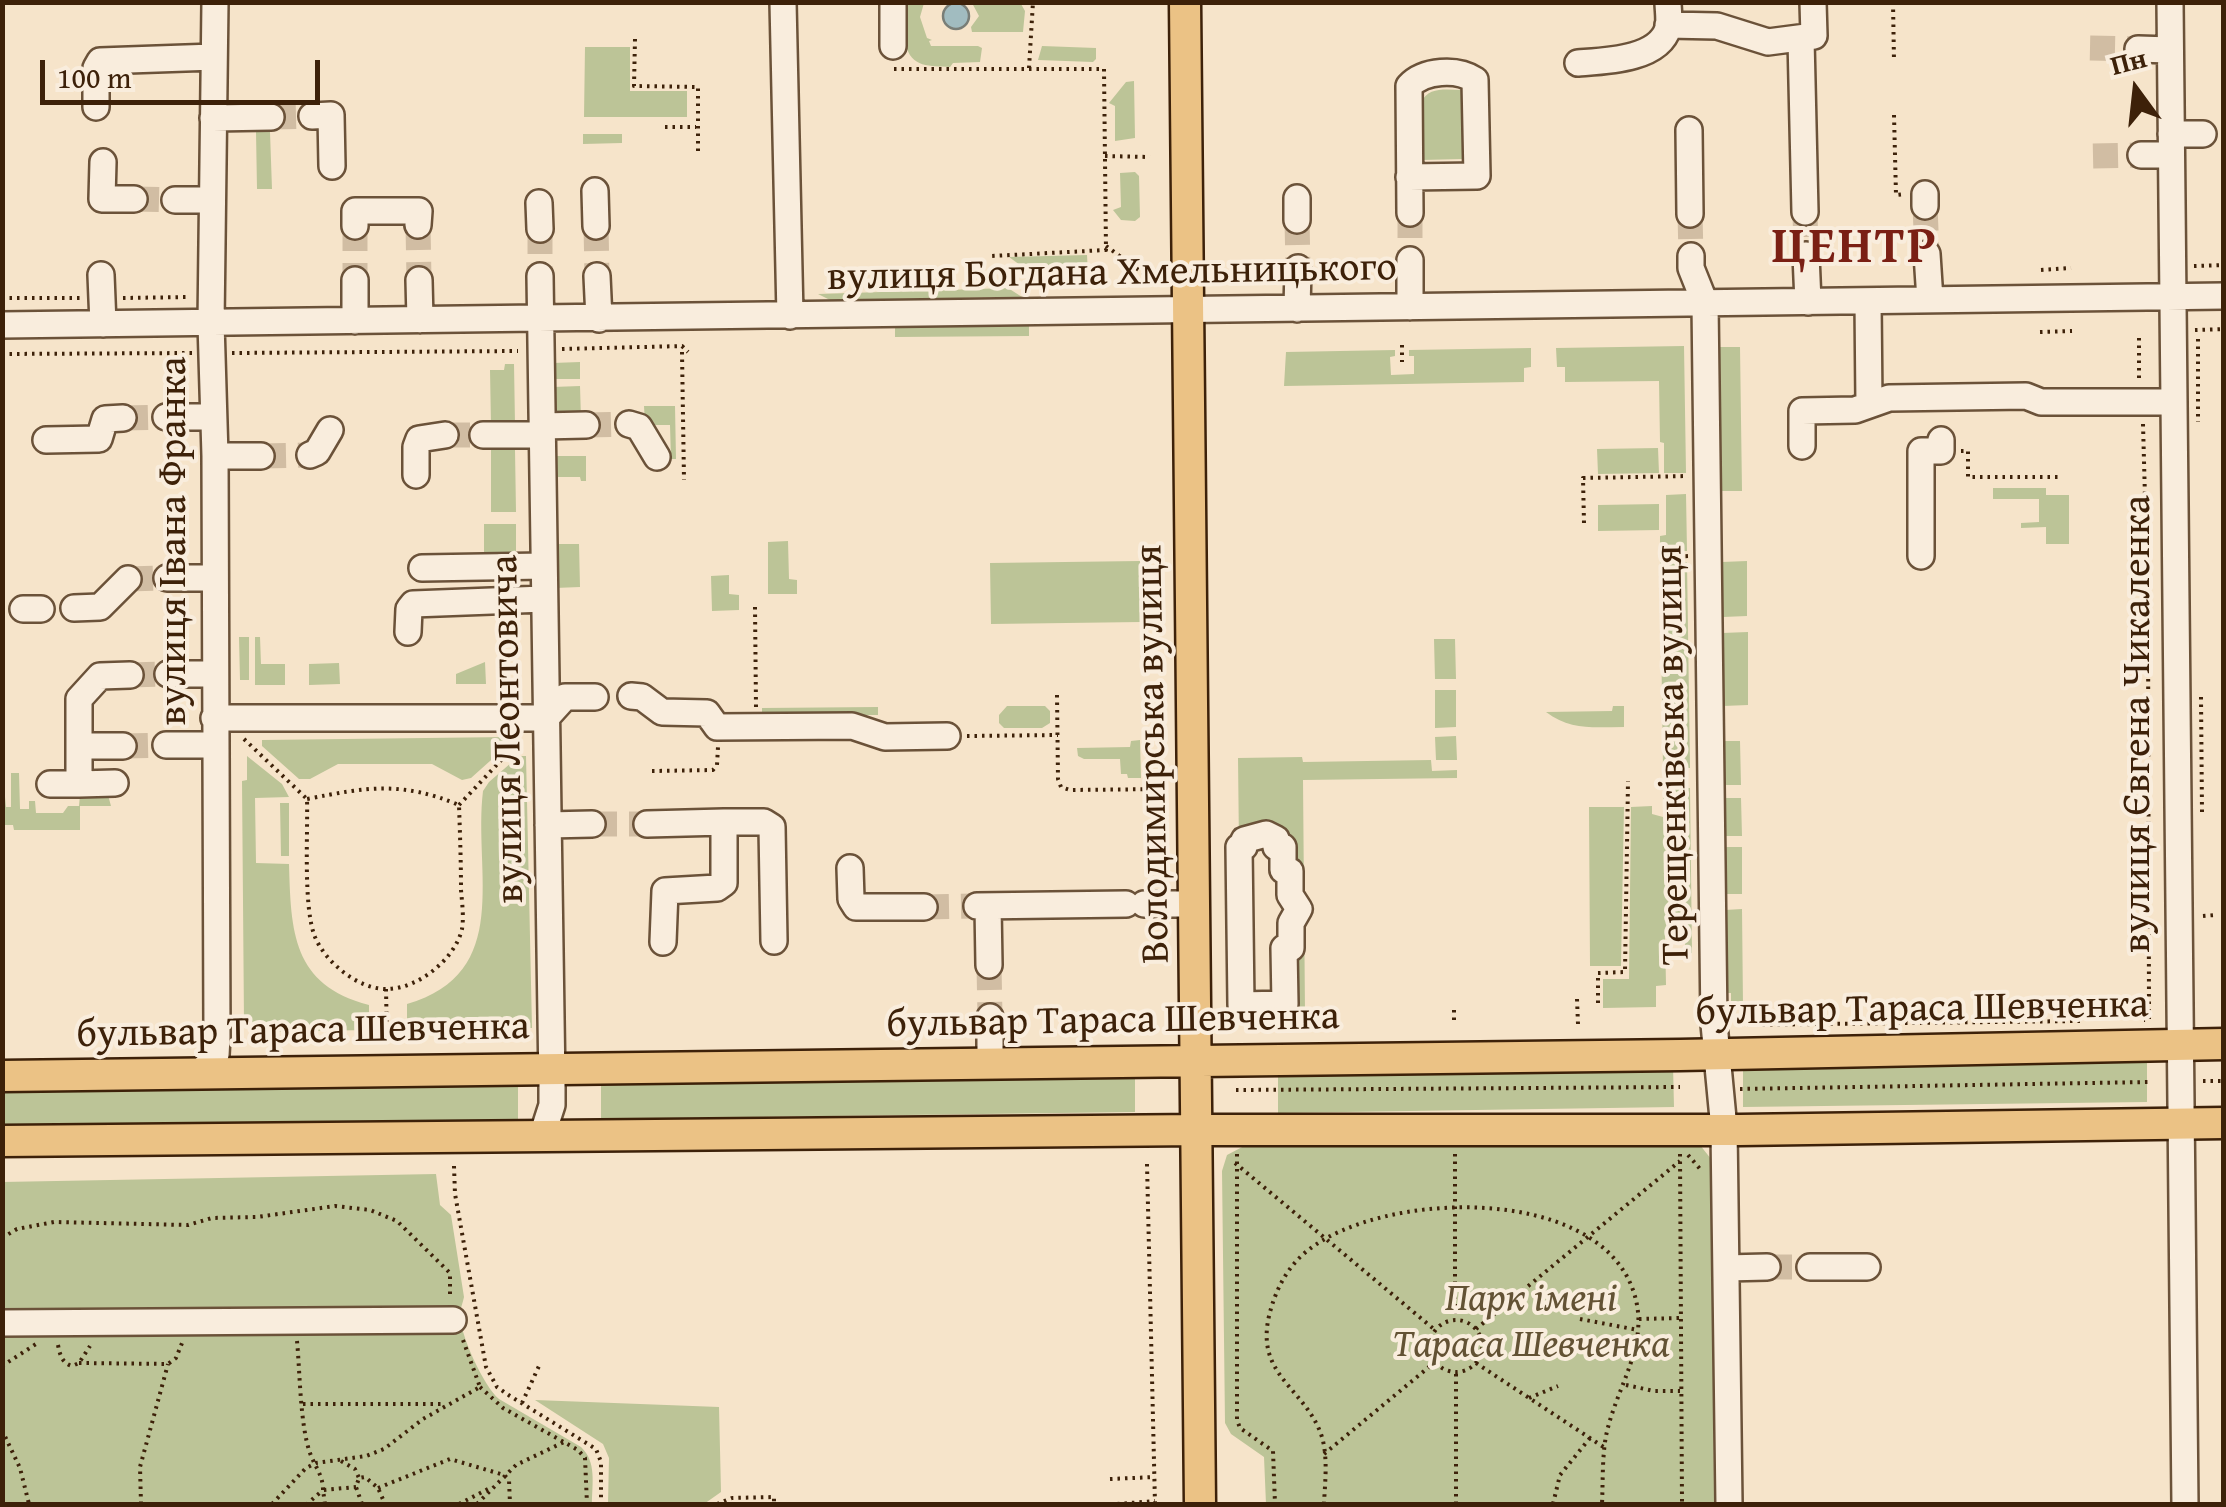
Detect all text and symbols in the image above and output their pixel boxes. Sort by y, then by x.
text: Пн [2105,36,2151,85]
scale bar [45,40,325,102]
north arrow [2086,40,2186,140]
text: 100 m [57,55,131,99]
district label: ЦЕНТР [1772,219,1938,279]
street label: вулиця Богдана Хмельницького [827,245,1397,303]
street label: вулиця Івана Франка [151,356,199,726]
street label: вулиця Євгена Чикаленка [2115,495,2163,953]
street label: Володимирська вулиця [1126,544,1182,964]
street label: Терещенківська вулиця [1646,545,1702,965]
street label: вулиця Леонтовича [482,554,536,904]
street label: бульвар Тараса Шевченка [1695,982,2149,1038]
street label: бульвар Тараса Шевченка [886,994,1340,1050]
street label: бульвар Тараса Шевченка [76,1004,530,1060]
park label: Парк імені Тараса Шевченка [1392,1276,1670,1370]

